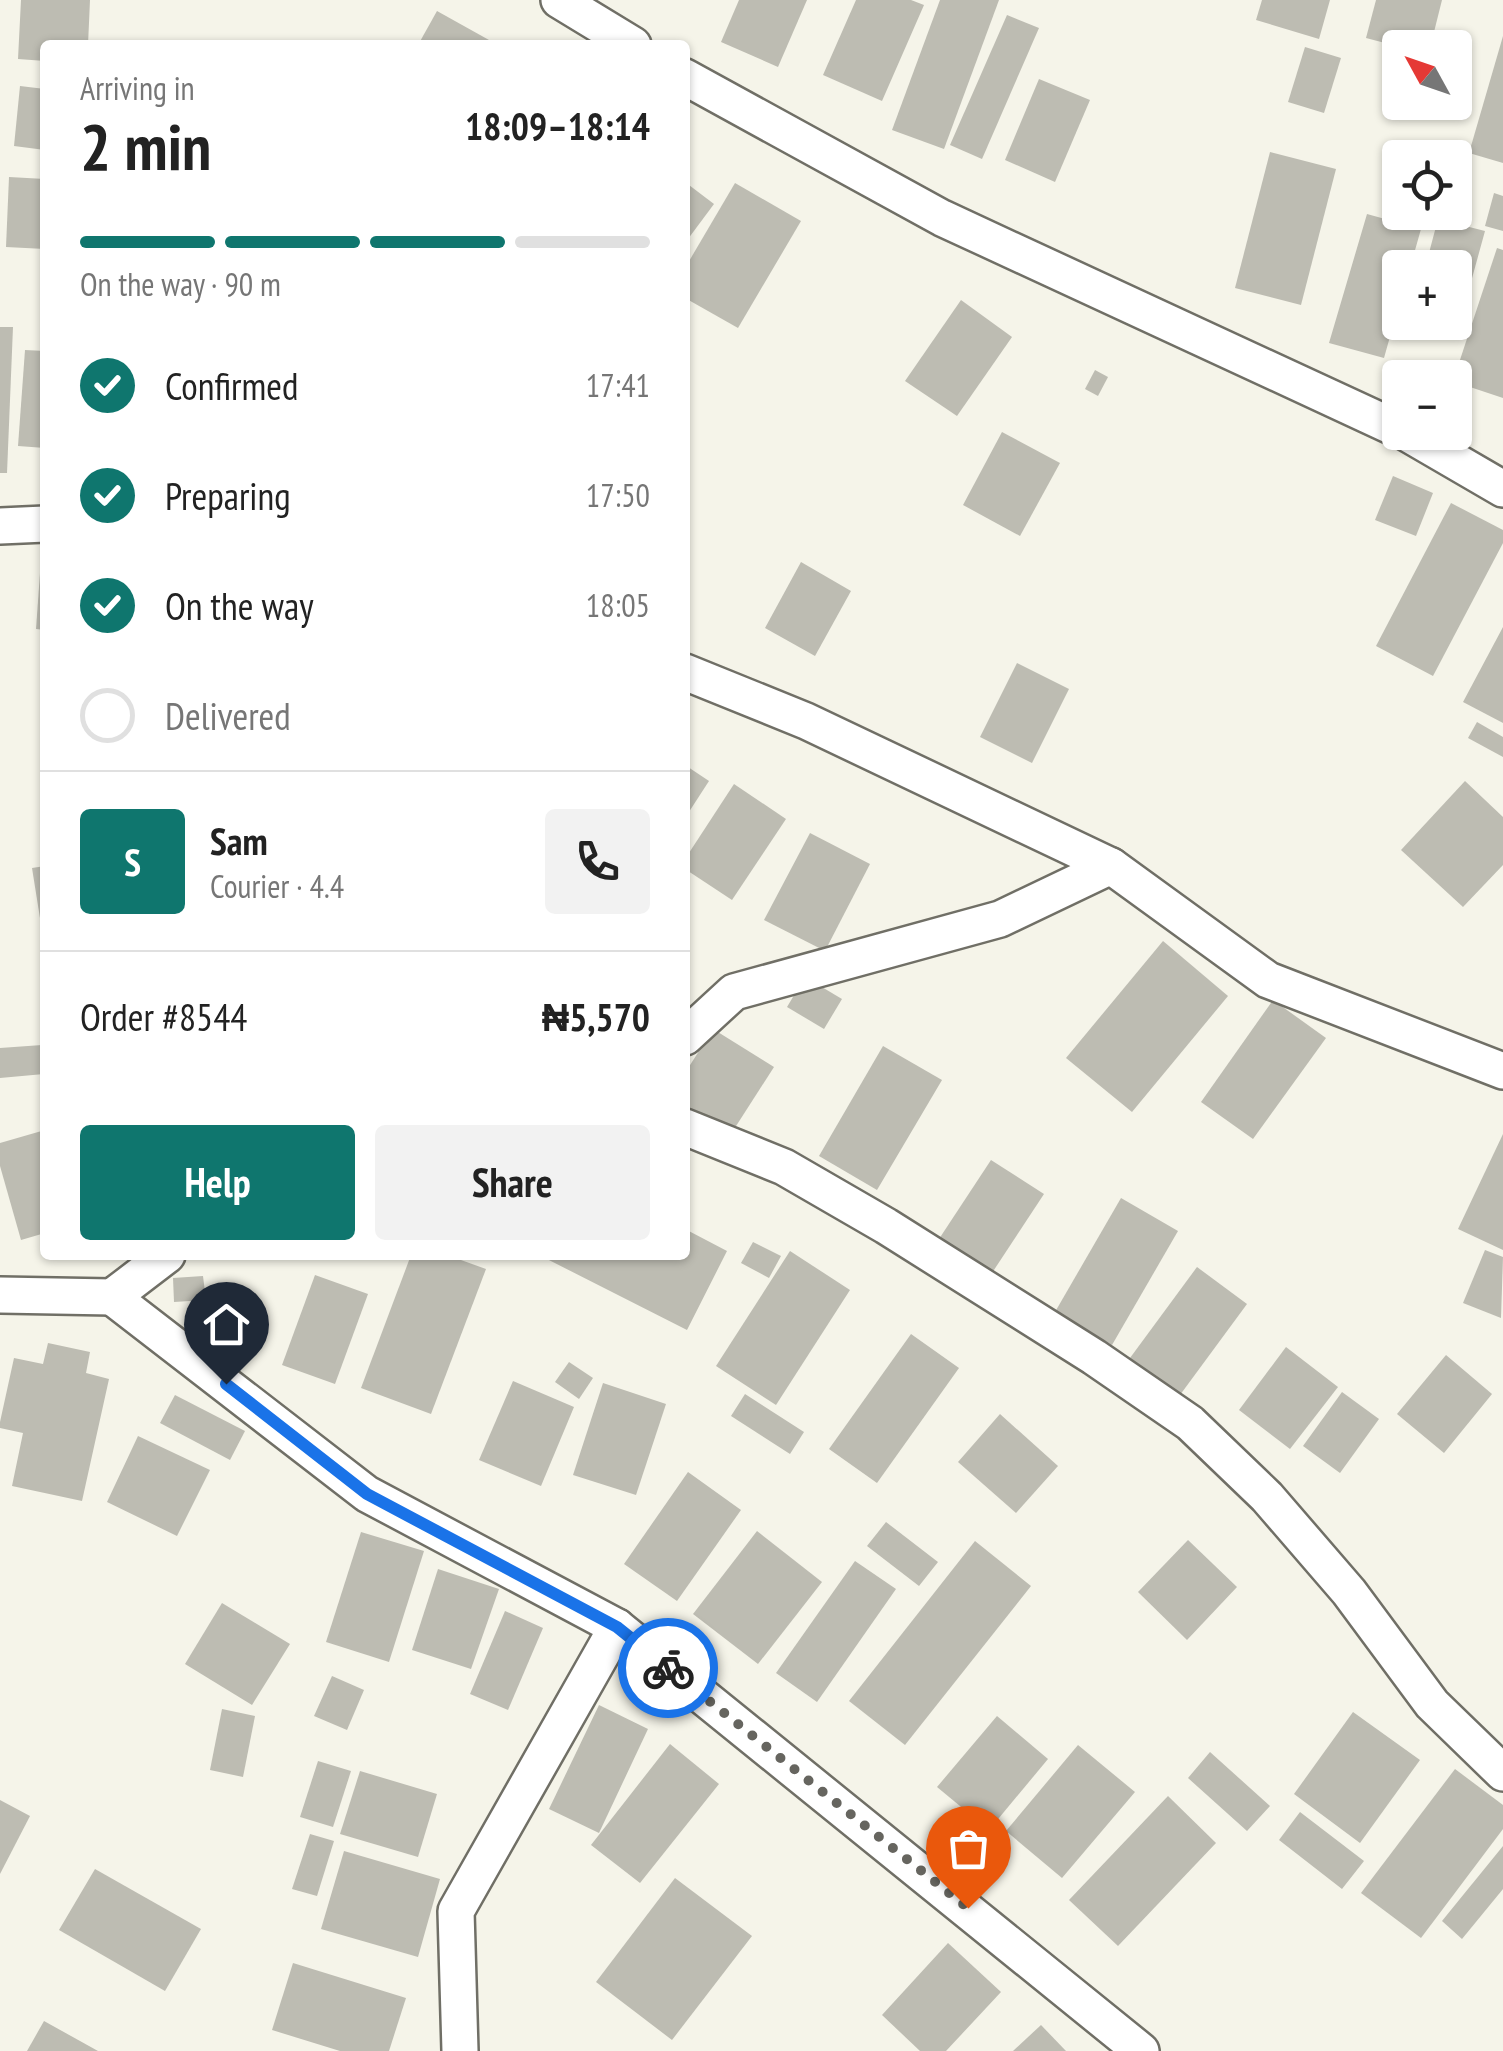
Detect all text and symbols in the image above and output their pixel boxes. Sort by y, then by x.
north arrow [1382,30,1472,120]
map controls [1382,30,1472,450]
text: Arriving in [80,67,195,109]
text: 18:09–18:14 [465,101,650,150]
text: 2 min [80,104,211,188]
button: locate [1382,140,1472,230]
button: + [1382,250,1472,340]
text: On the way · 90 m [80,263,281,305]
icon: check [80,358,135,413]
button: − [1382,360,1472,450]
text: Confirmed [165,361,298,410]
text: 17:41 [586,364,650,406]
icon: check [80,468,135,523]
text: Preparing [165,471,291,520]
text: 17:50 [586,474,650,516]
icon: check [80,578,135,633]
text: On the way [165,581,313,630]
text: 18:05 [586,584,650,626]
text: Delivered [165,691,291,740]
button: phone [545,809,650,914]
text: Sam [210,816,268,865]
text: S [124,837,141,886]
text: Courier · 4.4 [210,865,344,907]
text: Order #8544 [80,992,247,1041]
text: ₦5,570 [542,992,650,1041]
button: Help [80,1125,355,1240]
button: Share [375,1125,650,1240]
pin [184,1282,269,1385]
icon: home [199,1297,254,1352]
courier [618,1618,718,1718]
icon: bike [641,1641,696,1696]
pin [926,1806,1011,1909]
icon: bag [941,1821,996,1876]

